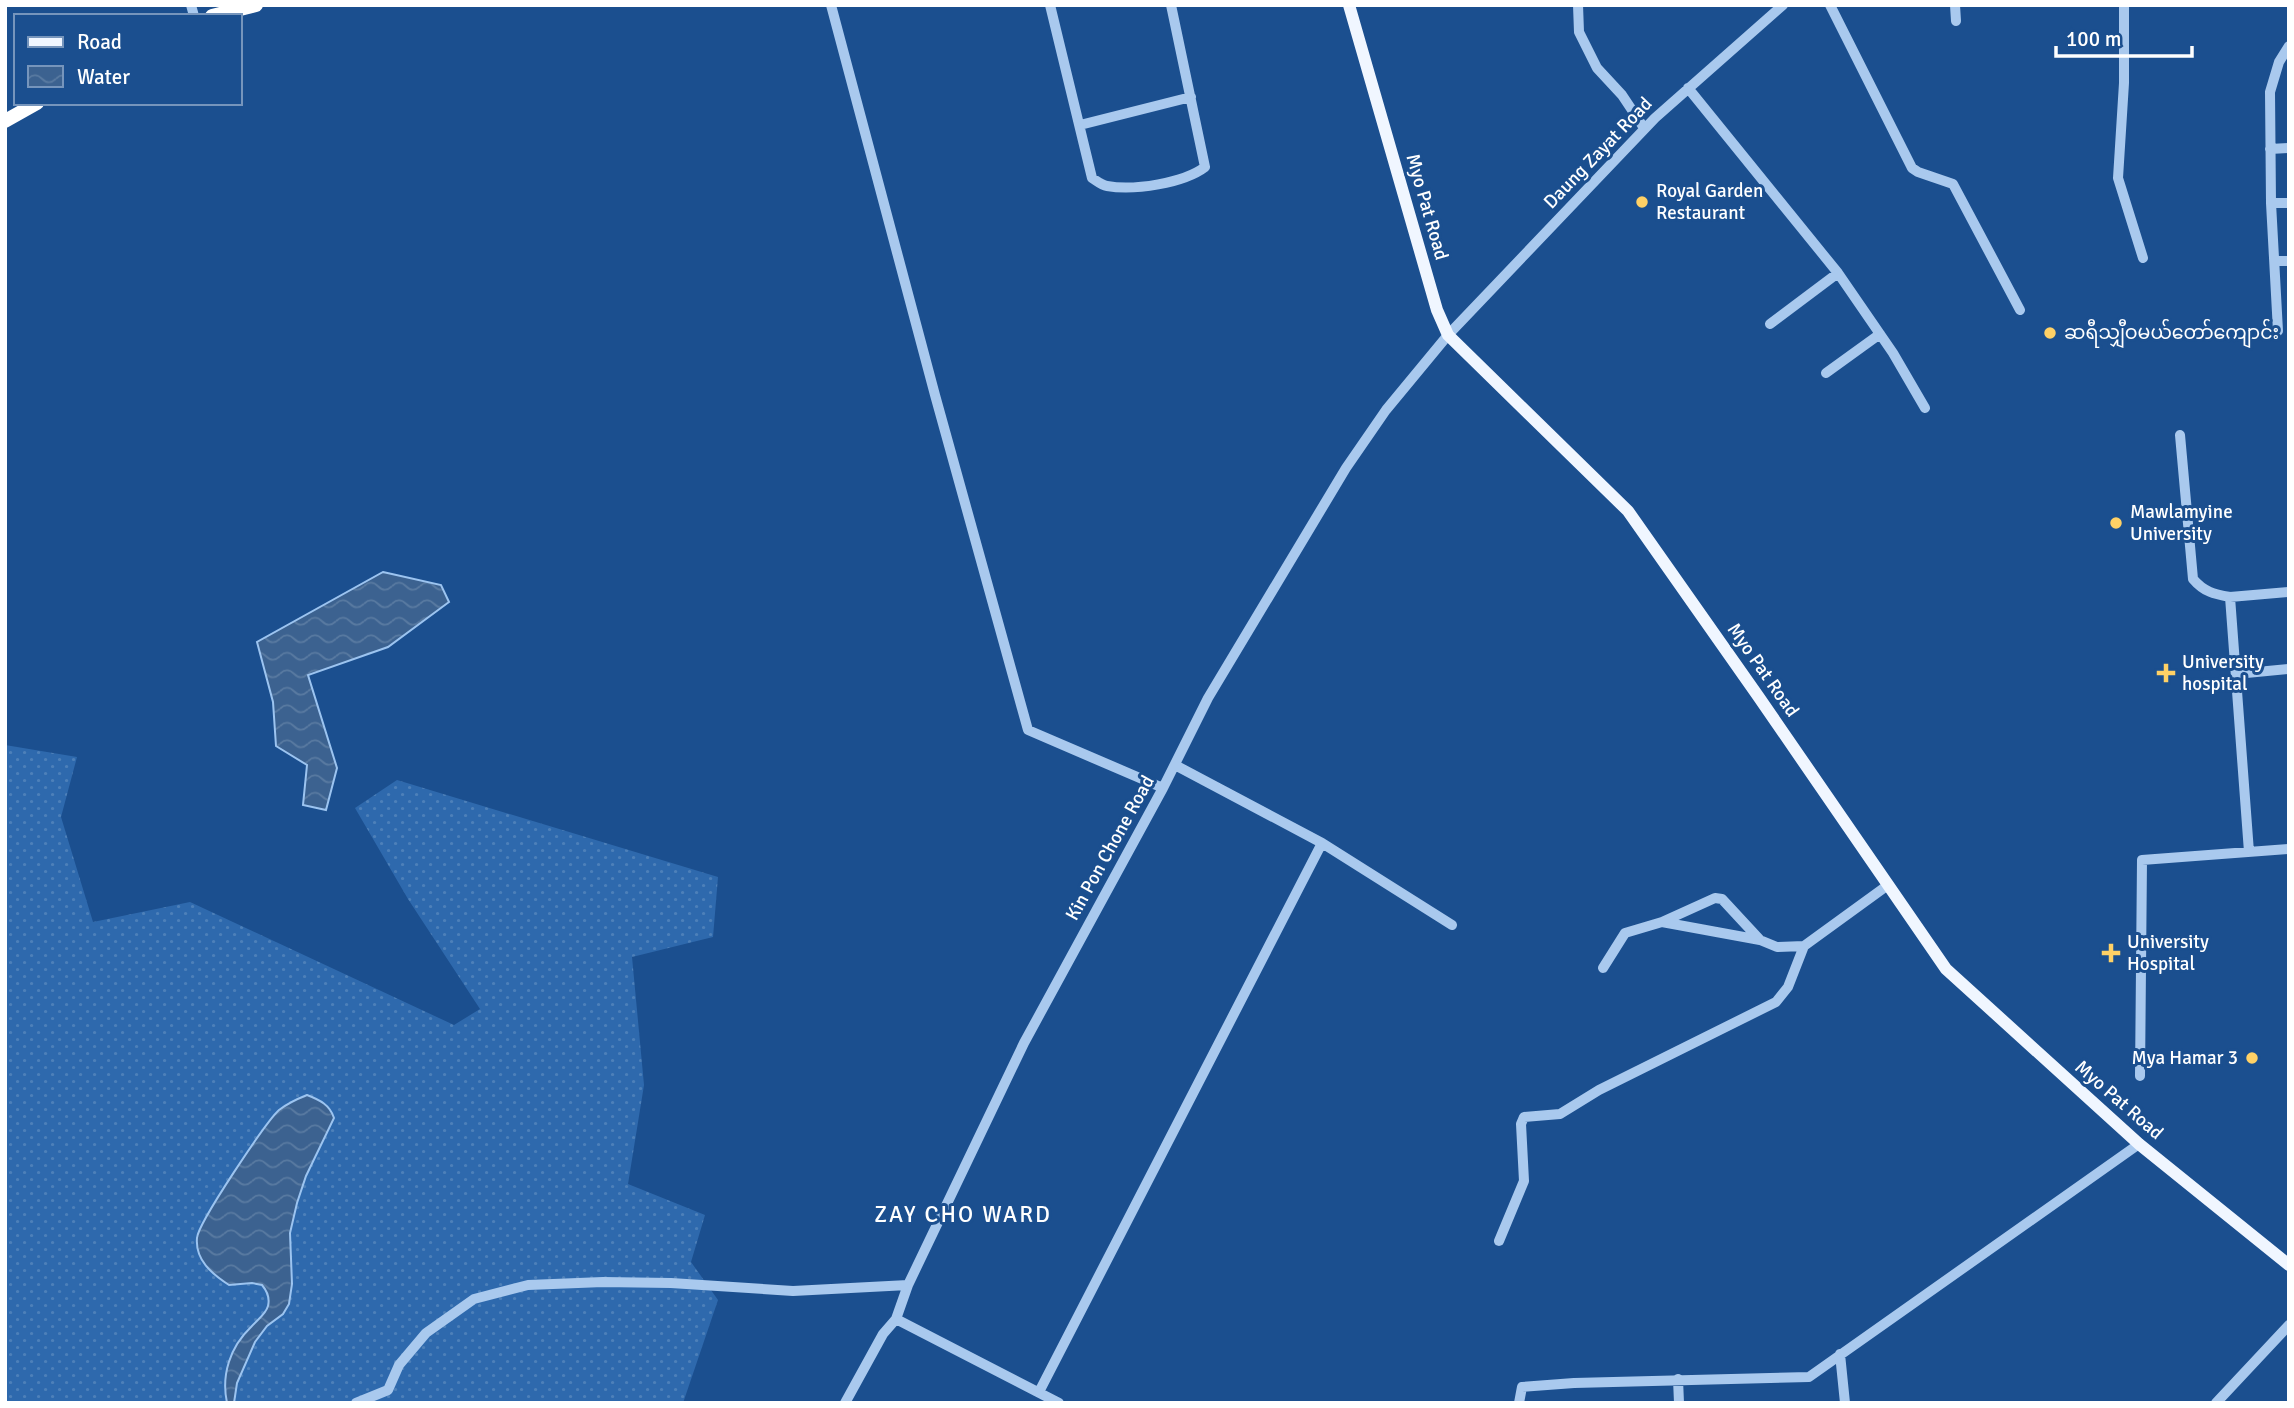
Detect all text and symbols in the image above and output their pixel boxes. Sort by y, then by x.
legend [14,14,242,105]
scale bar [2056,14,2192,58]
text: 100 m [2066,26,2121,52]
text: Road [77,29,122,55]
text: Water [77,64,130,90]
street label: Daung Zayat Road [1539,92,1657,214]
street label: Myo Pat Road [1400,151,1454,263]
place label: Royal Garden Restaurant [1656,179,1763,225]
marker: Royal Garden Restaurant [1634,194,1650,210]
place label: ဆရီသျှီဝမယ်တော်ကျောင်း [2064,318,2279,349]
marker: ဆရီသျှီဝမယ်တော်ကျောင်း [2042,325,2058,341]
place label: Mawlamyine University [2130,500,2233,546]
marker: Mawlamyine University [2108,515,2124,531]
street label: Myo Pat Road [1722,618,1804,722]
place label: University hospital [2182,650,2264,696]
marker: University hospital [2156,663,2176,683]
street label: Kin Pon Chone Road [1060,771,1160,925]
place label: University Hospital [2127,930,2209,976]
marker: University Hospital [2101,943,2121,963]
place label: Mya Hamar 3 [2132,1046,2238,1070]
marker: Mya Hamar 3 [2244,1050,2260,1066]
street label: Myo Pat Road [2070,1055,2168,1145]
district label: ZAY CHO WARD [874,1200,1052,1229]

